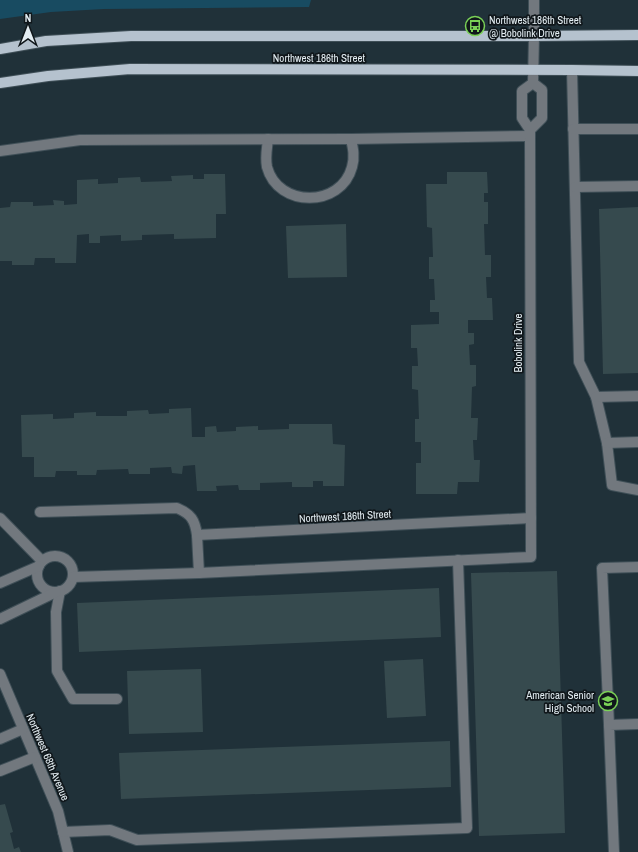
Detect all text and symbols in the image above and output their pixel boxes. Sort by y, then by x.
north arrow [8,8,48,48]
text: N [25,11,31,25]
place label: Northwest 186th Street @ Bobolink Drive [489,13,582,40]
bus stop icon: Northwest 186th Street @ Bobolink Drive [464,15,486,37]
street label: Northwest 186th Street [273,51,366,65]
street label: Bobolink Drive [511,313,525,373]
street label: Northwest 186th Street [299,507,392,525]
place label: American Senior High School [525,688,594,715]
school or university icon: American Senior High School [597,690,619,712]
street label: Northwest 68th Avenue [23,711,73,803]

